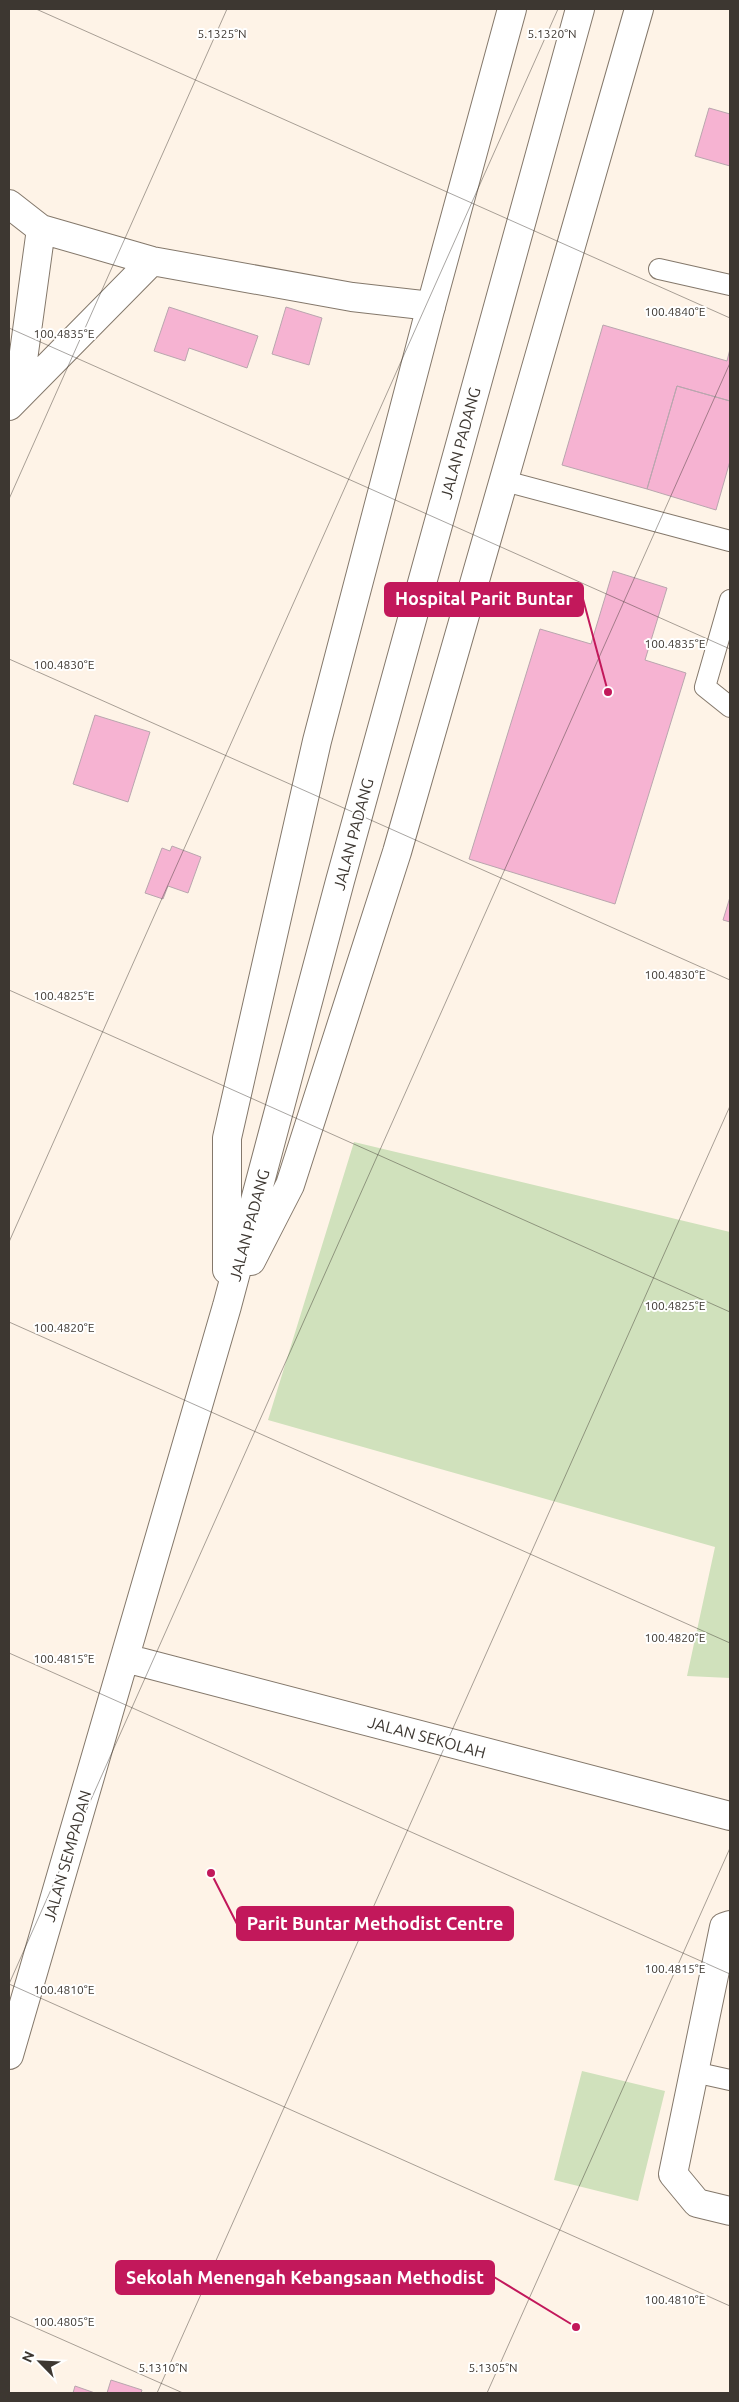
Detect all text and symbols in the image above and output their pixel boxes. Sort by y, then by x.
text: 5.1325°N [197,27,247,40]
text: 5.1320°N [527,27,577,40]
text: 100.4840°E [645,305,706,318]
text: 100.4835°E [34,327,95,340]
street label: JALAN PADANG [436,385,484,501]
callout: Hospital Parit Buntar [385,583,583,616]
text: Hospital Parit Buntar [395,588,574,608]
text: 100.4835°E [645,637,706,650]
text: 100.4830°E [34,658,95,671]
street label: JALAN PADANG [329,776,377,892]
text: 100.4830°E [645,968,706,981]
text: 100.4825°E [34,989,95,1002]
street label: JALAN PADANG [225,1167,273,1283]
text: 100.4825°E [645,1299,706,1312]
text: 100.4820°E [34,1321,95,1334]
text: 100.4820°E [645,1631,706,1644]
text: 100.4815°E [34,1652,95,1665]
street label: JALAN SEKOLAH [366,1713,488,1761]
street label: JALAN SEMPADAN [40,1788,94,1924]
callout: Parit Buntar Methodist Centre [237,1907,513,1940]
text: Parit Buntar Methodist Centre [247,1913,503,1933]
text: 100.4815°E [645,1962,706,1975]
text: 100.4810°E [34,1983,95,1996]
callout: Sekolah Menengah Kebangsaan Methodist [116,2261,494,2294]
text: Sekolah Menengah Kebangsaan Methodist [126,2267,484,2287]
text: 100.4810°E [645,2293,706,2306]
text: 100.4805°E [34,2315,95,2328]
north arrow [15,2337,65,2387]
text: N [19,2349,38,2365]
text: 5.1310°N [138,2361,188,2374]
text: 5.1305°N [468,2361,518,2374]

